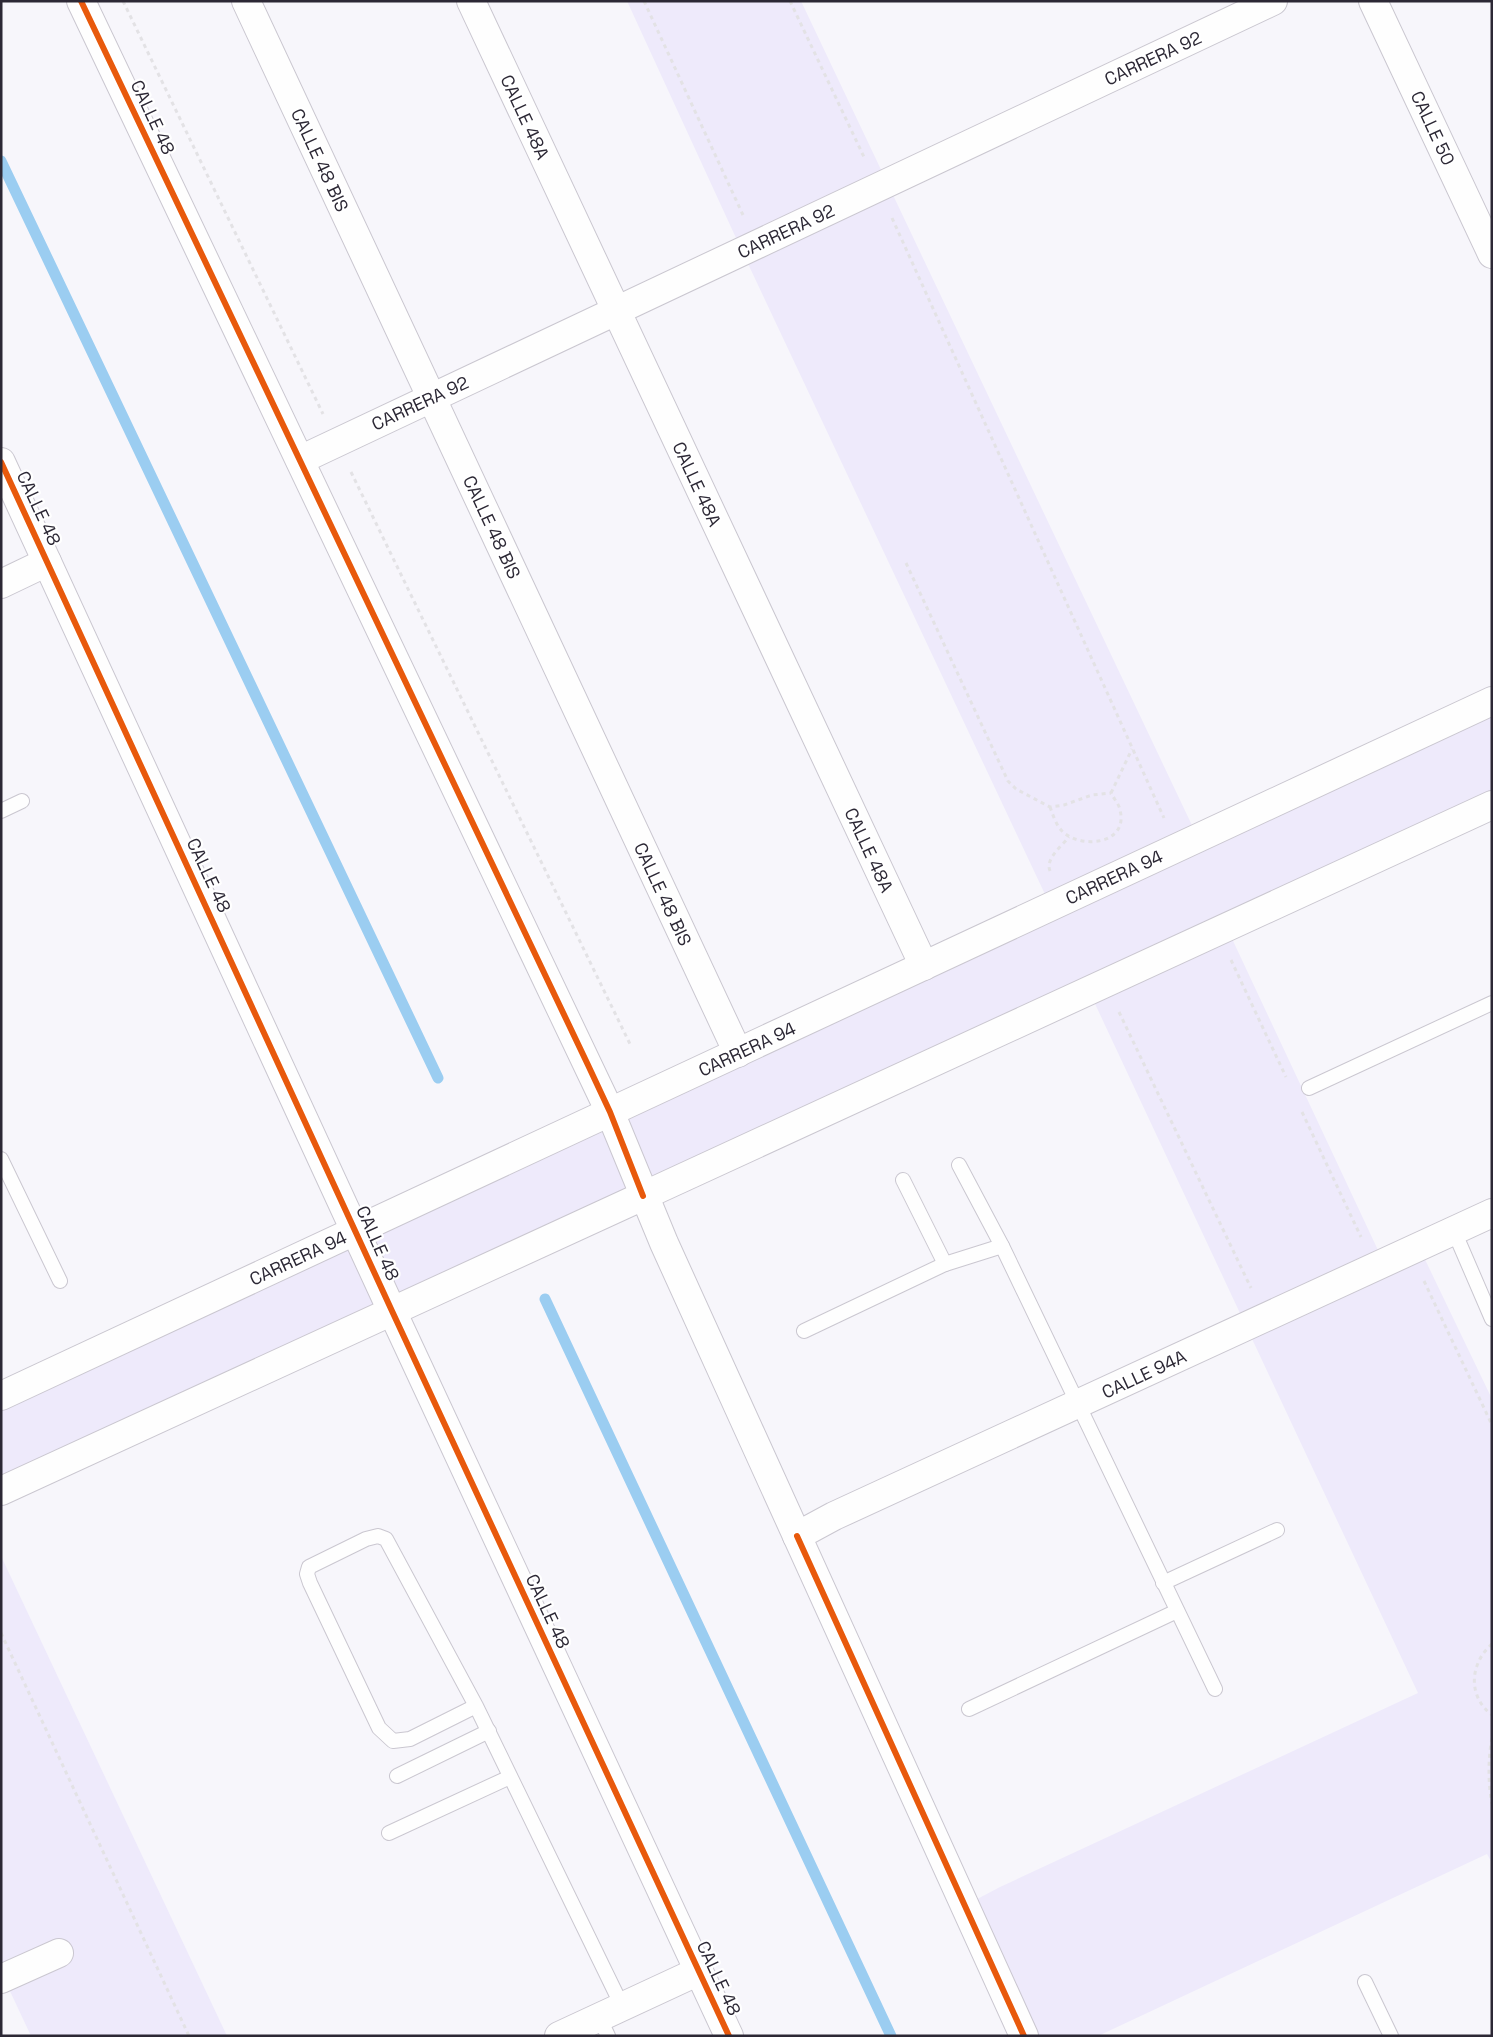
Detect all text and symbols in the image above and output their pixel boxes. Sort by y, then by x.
street label: CARRERA 92 [1101,25,1205,91]
street label: CALLE 48A [495,71,555,163]
street label: CALLE 48 [126,76,180,158]
street label: CALLE 50 [1406,87,1460,169]
street label: CALLE 48 BIS [286,105,354,215]
street label: CARRERA 92 [734,198,838,264]
street label: CARRERA 92 [368,370,472,436]
street label: CALLE 48A [667,438,727,530]
street label: CALLE 48 [12,467,66,549]
street label: CALLE 48 BIS [458,472,526,582]
street label: CALLE 48A [839,804,899,896]
street label: CALLE 48 [182,834,236,916]
street label: CALLE 48 BIS [629,839,697,949]
street label: CARRERA 94 [1062,844,1166,910]
street label: CARRERA 94 [695,1016,799,1082]
street label: CALLE 48 [351,1202,405,1284]
street label: CARRERA 94 [246,1225,350,1291]
street label: CALLE 94A [1098,1344,1190,1404]
street label: CALLE 48 [521,1570,575,1652]
street label: CALLE 48 [692,1937,746,2019]

